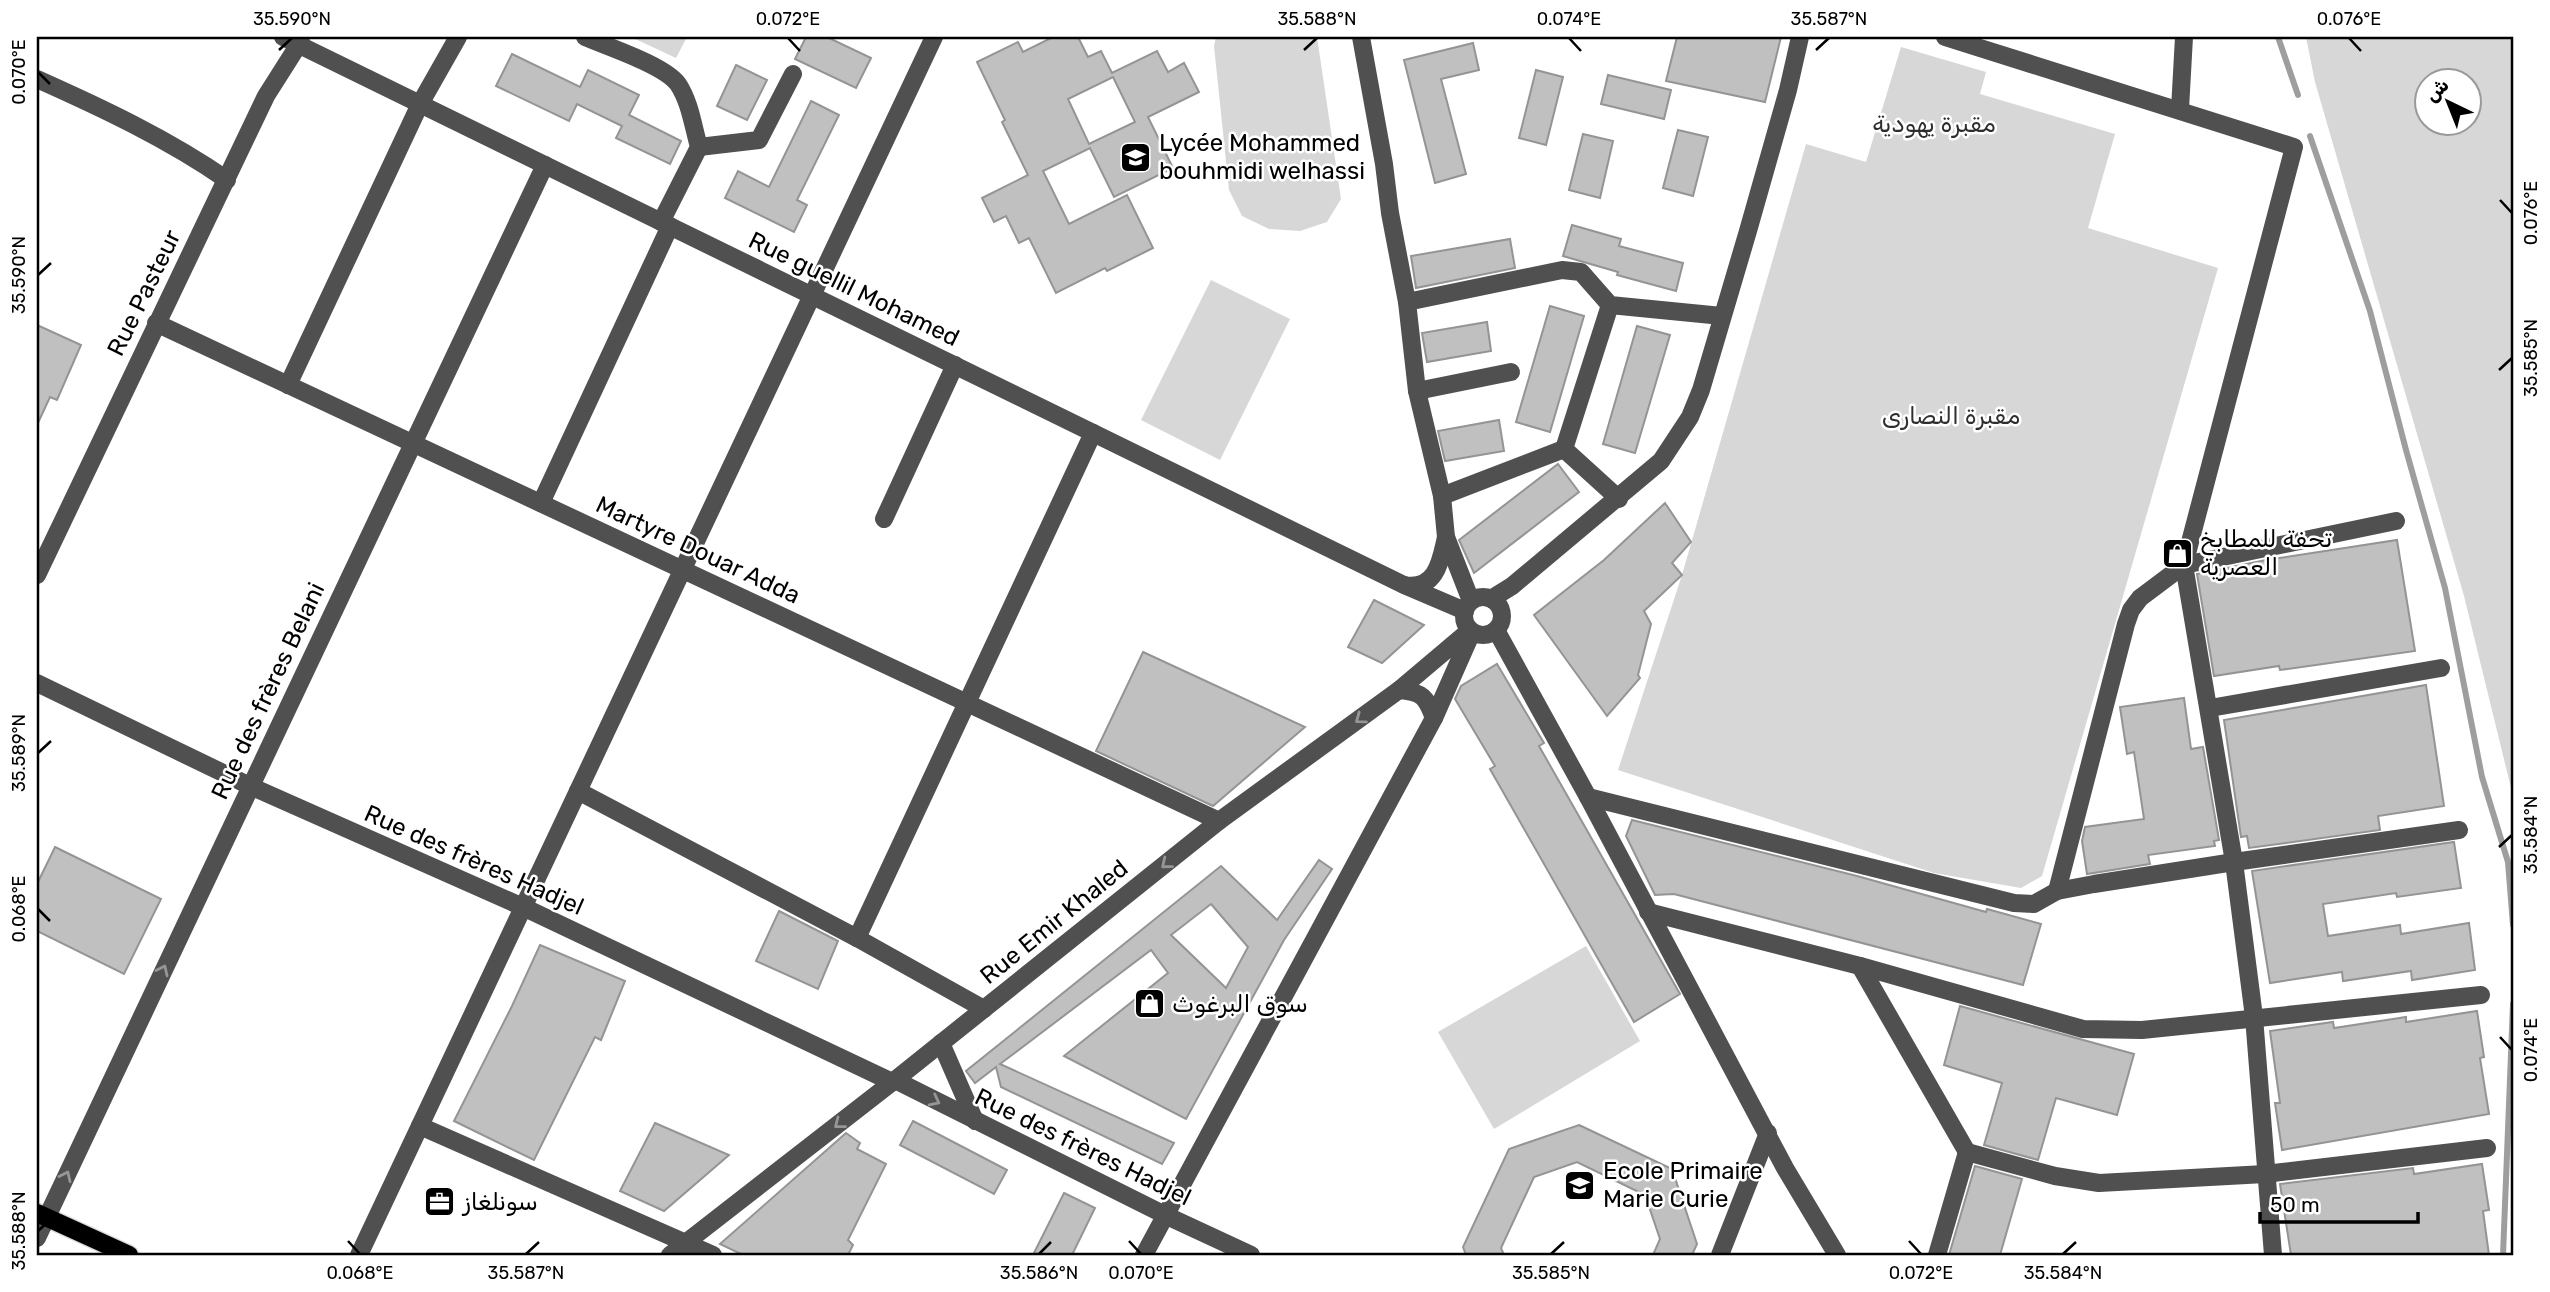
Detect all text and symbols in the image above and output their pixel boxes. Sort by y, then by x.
text: 35.590°N [253,8,331,30]
text: 0.072°E [756,8,820,30]
text: 35.588°N [1278,8,1356,30]
text: 0.074°E [1537,8,1601,30]
text: 35.587°N [1791,8,1867,30]
text: 0.076°E [2317,8,2381,30]
text: 0.070°E [8,39,30,105]
north arrow [2414,66,2484,136]
text: ش [2420,73,2453,107]
park label: مقبرة يهودية [1872,110,1996,138]
place label: Lycée Mohammed bouhmidi welhassi [1159,129,1365,185]
school or university icon: Lycée Mohammed bouhmidi welhassi [1119,140,1153,174]
text: 0.076°E [2520,181,2542,245]
street label: Rue Pasteur [101,226,187,360]
street label: Rue guellil Mohamed [744,226,964,352]
text: 35.590°N [8,236,30,314]
text: 35.585°N [2520,319,2542,397]
park label: مقبرة النصارى [1882,402,2020,430]
street label: Martyre Douar Adda [592,490,804,610]
place label: تحفة للمطابخ العصرية [2200,525,2332,581]
shop icon: تحفة للمطابخ العصرية [2160,536,2194,570]
street label: Rue des frères Belani [205,578,331,804]
one-way arrow [1355,710,1367,723]
text: 35.589°N [8,714,30,792]
text: 35.584°N [2520,796,2542,874]
street label: Rue des frères Hadjel [360,799,588,921]
street label: Rue Emir Khaled [975,854,1133,990]
one-way arrow [1161,856,1174,868]
text: 0.068°E [8,875,30,943]
one-way arrow [155,965,169,978]
shop icon: سوق البرغوث [1132,987,1166,1021]
place label: سوق البرغوث [1172,990,1308,1018]
text: 0.074°E [2520,1018,2542,1082]
street label: Rue des frères Hadjel [970,1082,1196,1212]
one-way arrow [928,1092,940,1106]
one-way arrow [834,1115,846,1128]
place label: Ecole Primaire Marie Curie [1603,1157,1763,1213]
school or university icon: Ecole Primaire Marie Curie [1563,1168,1597,1202]
one-way arrow [58,1171,72,1183]
scale bar [2260,1180,2417,1224]
office icon: سونلغاز [423,1185,457,1219]
place label: سونلغاز [461,1188,538,1216]
text: 35.588°N [8,1192,30,1270]
text: 50 m [2270,1192,2320,1217]
text: 0.068°E [326,1262,394,1284]
text: 35.587°N [488,1262,564,1284]
text: 35.586°N [1000,1262,1078,1284]
text: 0.070°E [1108,1262,1174,1284]
text: 35.585°N [1512,1262,1590,1284]
text: 0.072°E [1889,1262,1953,1284]
text: 35.584°N [2024,1262,2102,1284]

